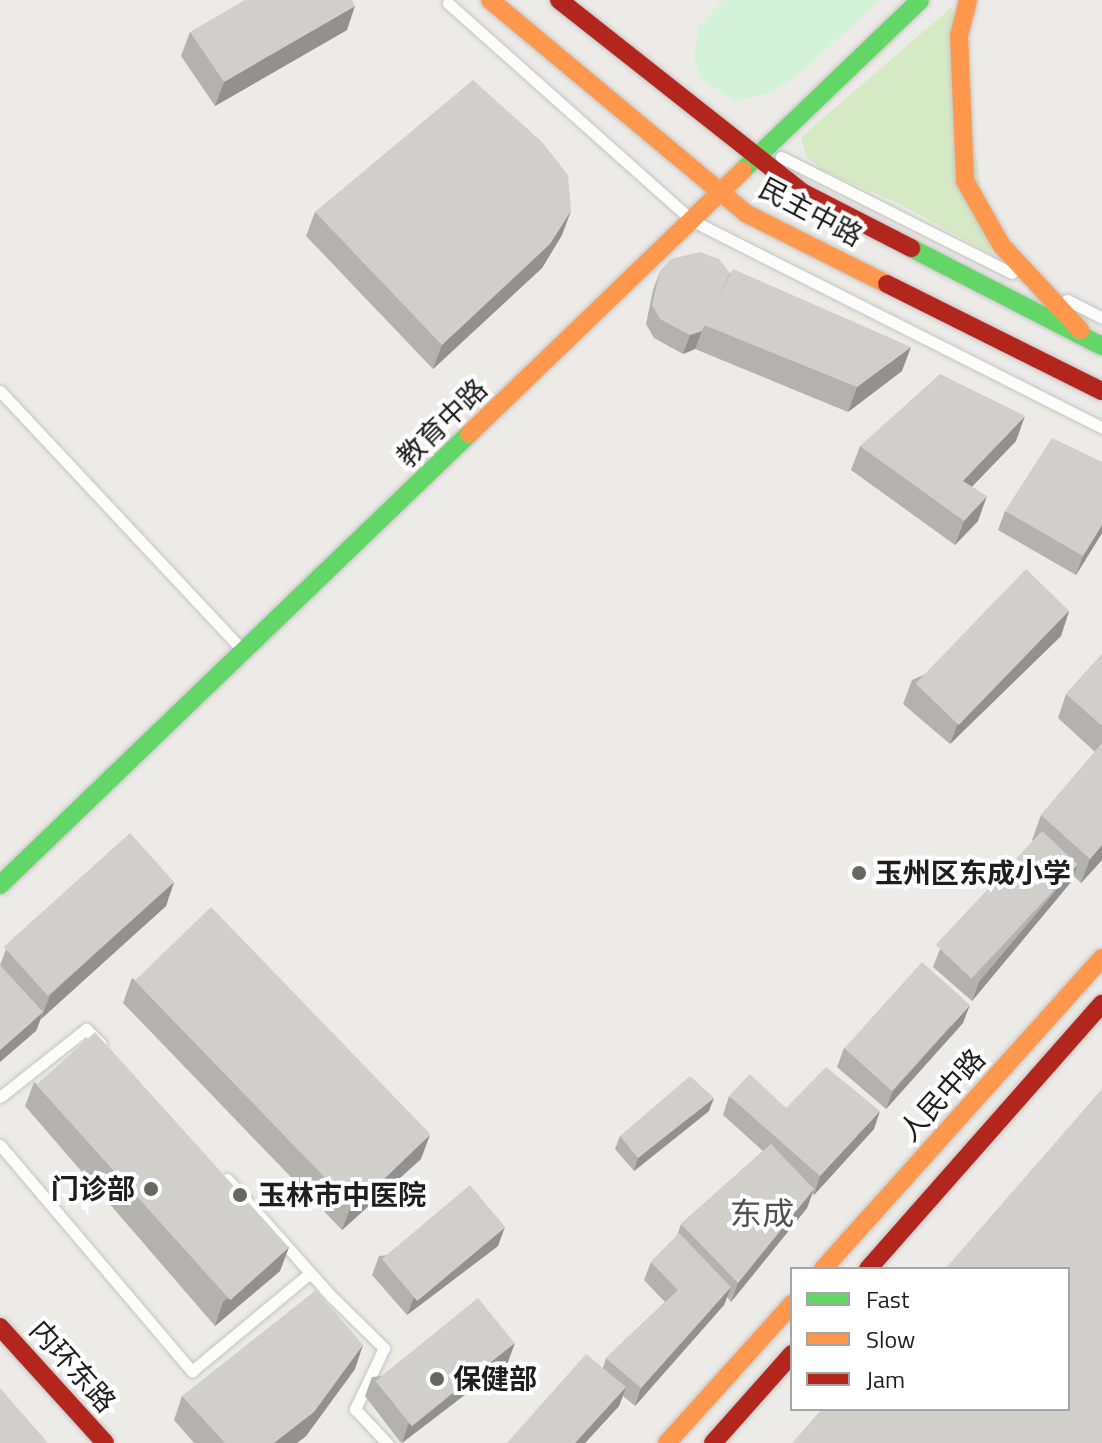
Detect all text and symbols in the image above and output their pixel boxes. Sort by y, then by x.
street label: 民主中路 [754,171,868,253]
street label: 教育中路 [390,372,494,474]
place label: 玉州区东成小学 [875,856,1071,890]
marker: 玉州区东成小学 [850,864,868,882]
street label: 人民中路 [892,1042,992,1148]
place label: 门诊部 [51,1172,135,1206]
place label: 玉林市中医院 [258,1178,426,1212]
marker: 门诊部 [142,1180,160,1198]
marker: 玉林市中医院 [229,1184,251,1206]
district label: 东成 [730,1194,794,1232]
legend [790,1267,1070,1411]
text: Fast [866,1281,909,1317]
street label: 内环东路 [23,1313,123,1419]
text: Slow [866,1321,915,1357]
text: Jam [866,1361,905,1397]
place label: 保健部 [453,1362,537,1396]
marker: 保健部 [428,1370,446,1388]

